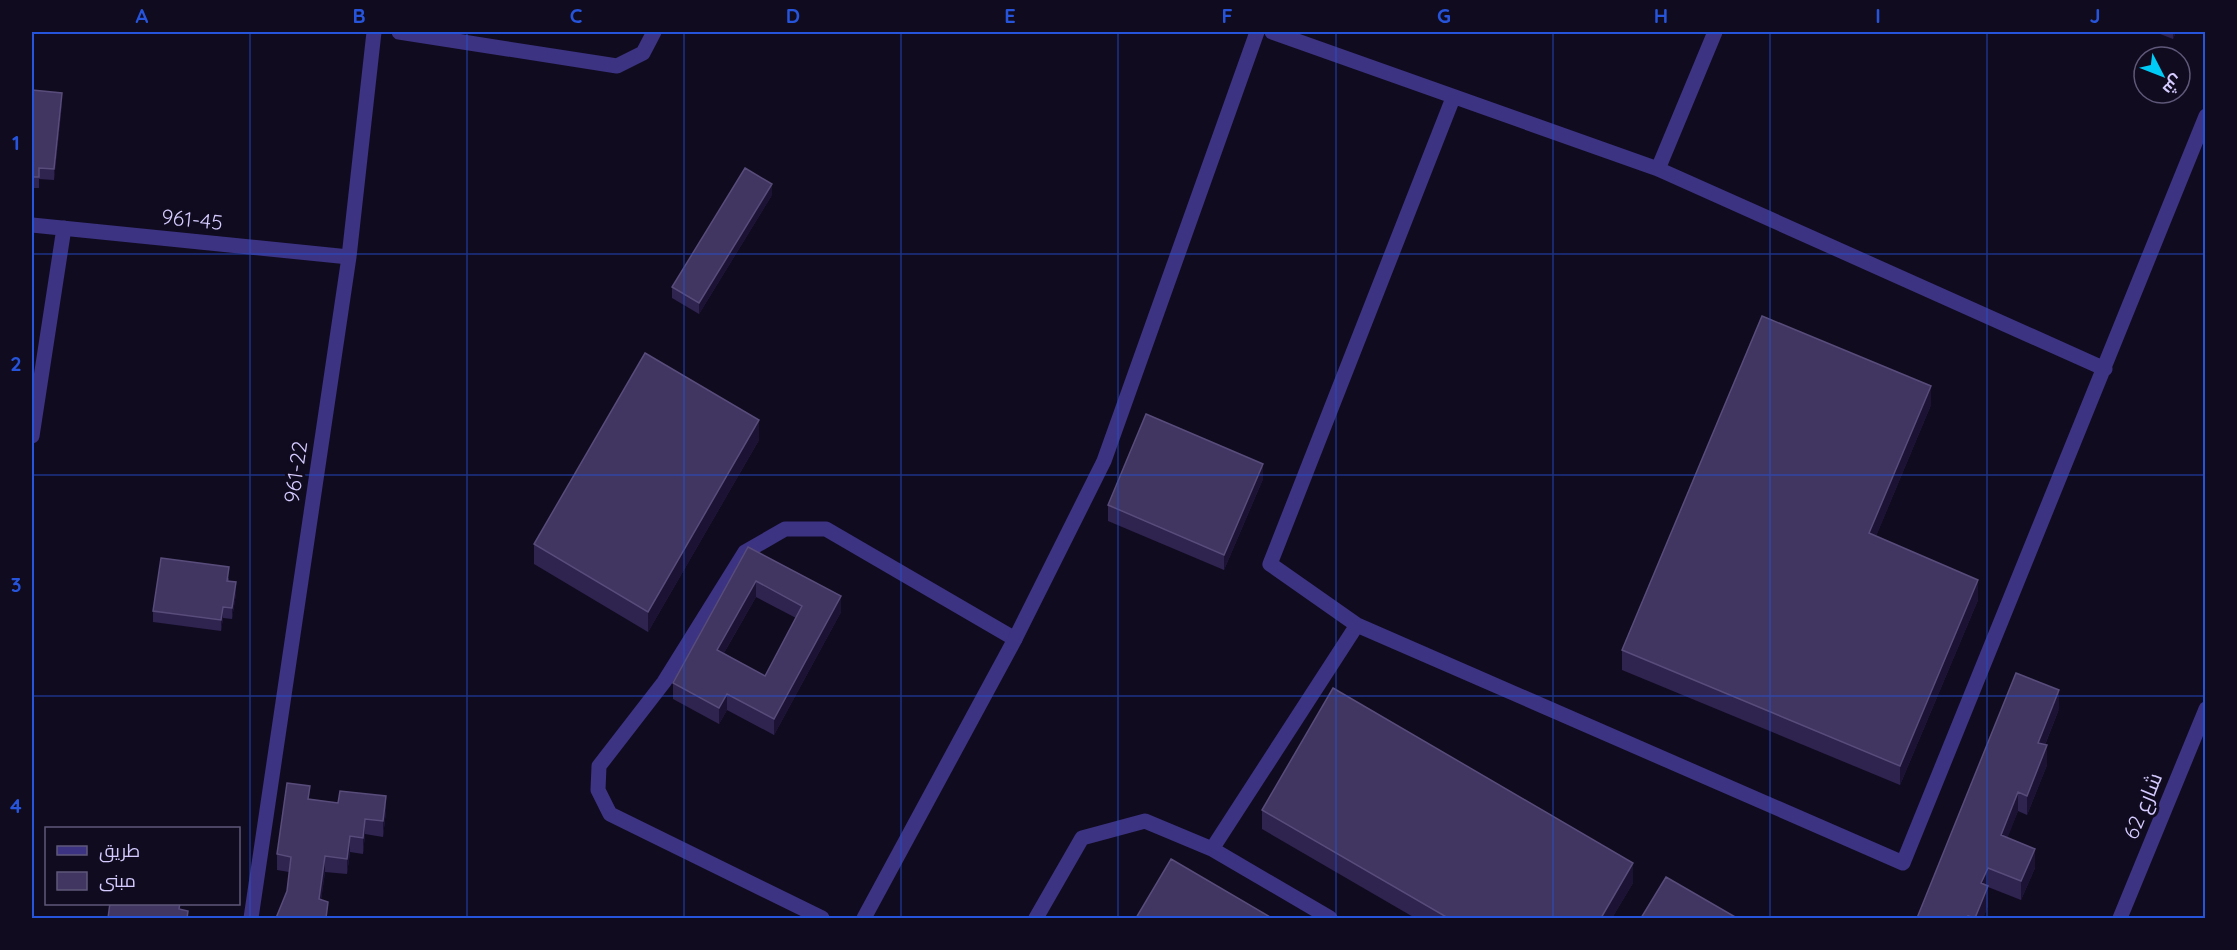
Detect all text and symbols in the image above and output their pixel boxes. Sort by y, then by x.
text: A [136,3,149,28]
text: B [352,3,366,28]
text: C [570,3,583,28]
text: D [786,3,800,28]
text: E [1004,3,1016,28]
text: F [1221,3,1233,28]
text: G [1437,3,1451,28]
text: H [1654,3,1668,28]
text: I [1875,3,1881,28]
text: J [2089,3,2101,28]
north arrow [2132,45,2192,105]
text: ش [2159,71,2187,99]
text: 1 [12,130,20,155]
street label: 961-45 [160,203,224,235]
text: 2 [10,351,22,376]
street label: 961-22 [278,439,312,504]
text: 3 [11,572,21,597]
street label: شارع 62 [2117,769,2169,843]
text: 4 [10,793,22,818]
legend [45,827,240,905]
text: طريق [99,839,140,863]
text: مبنى [99,869,136,892]

